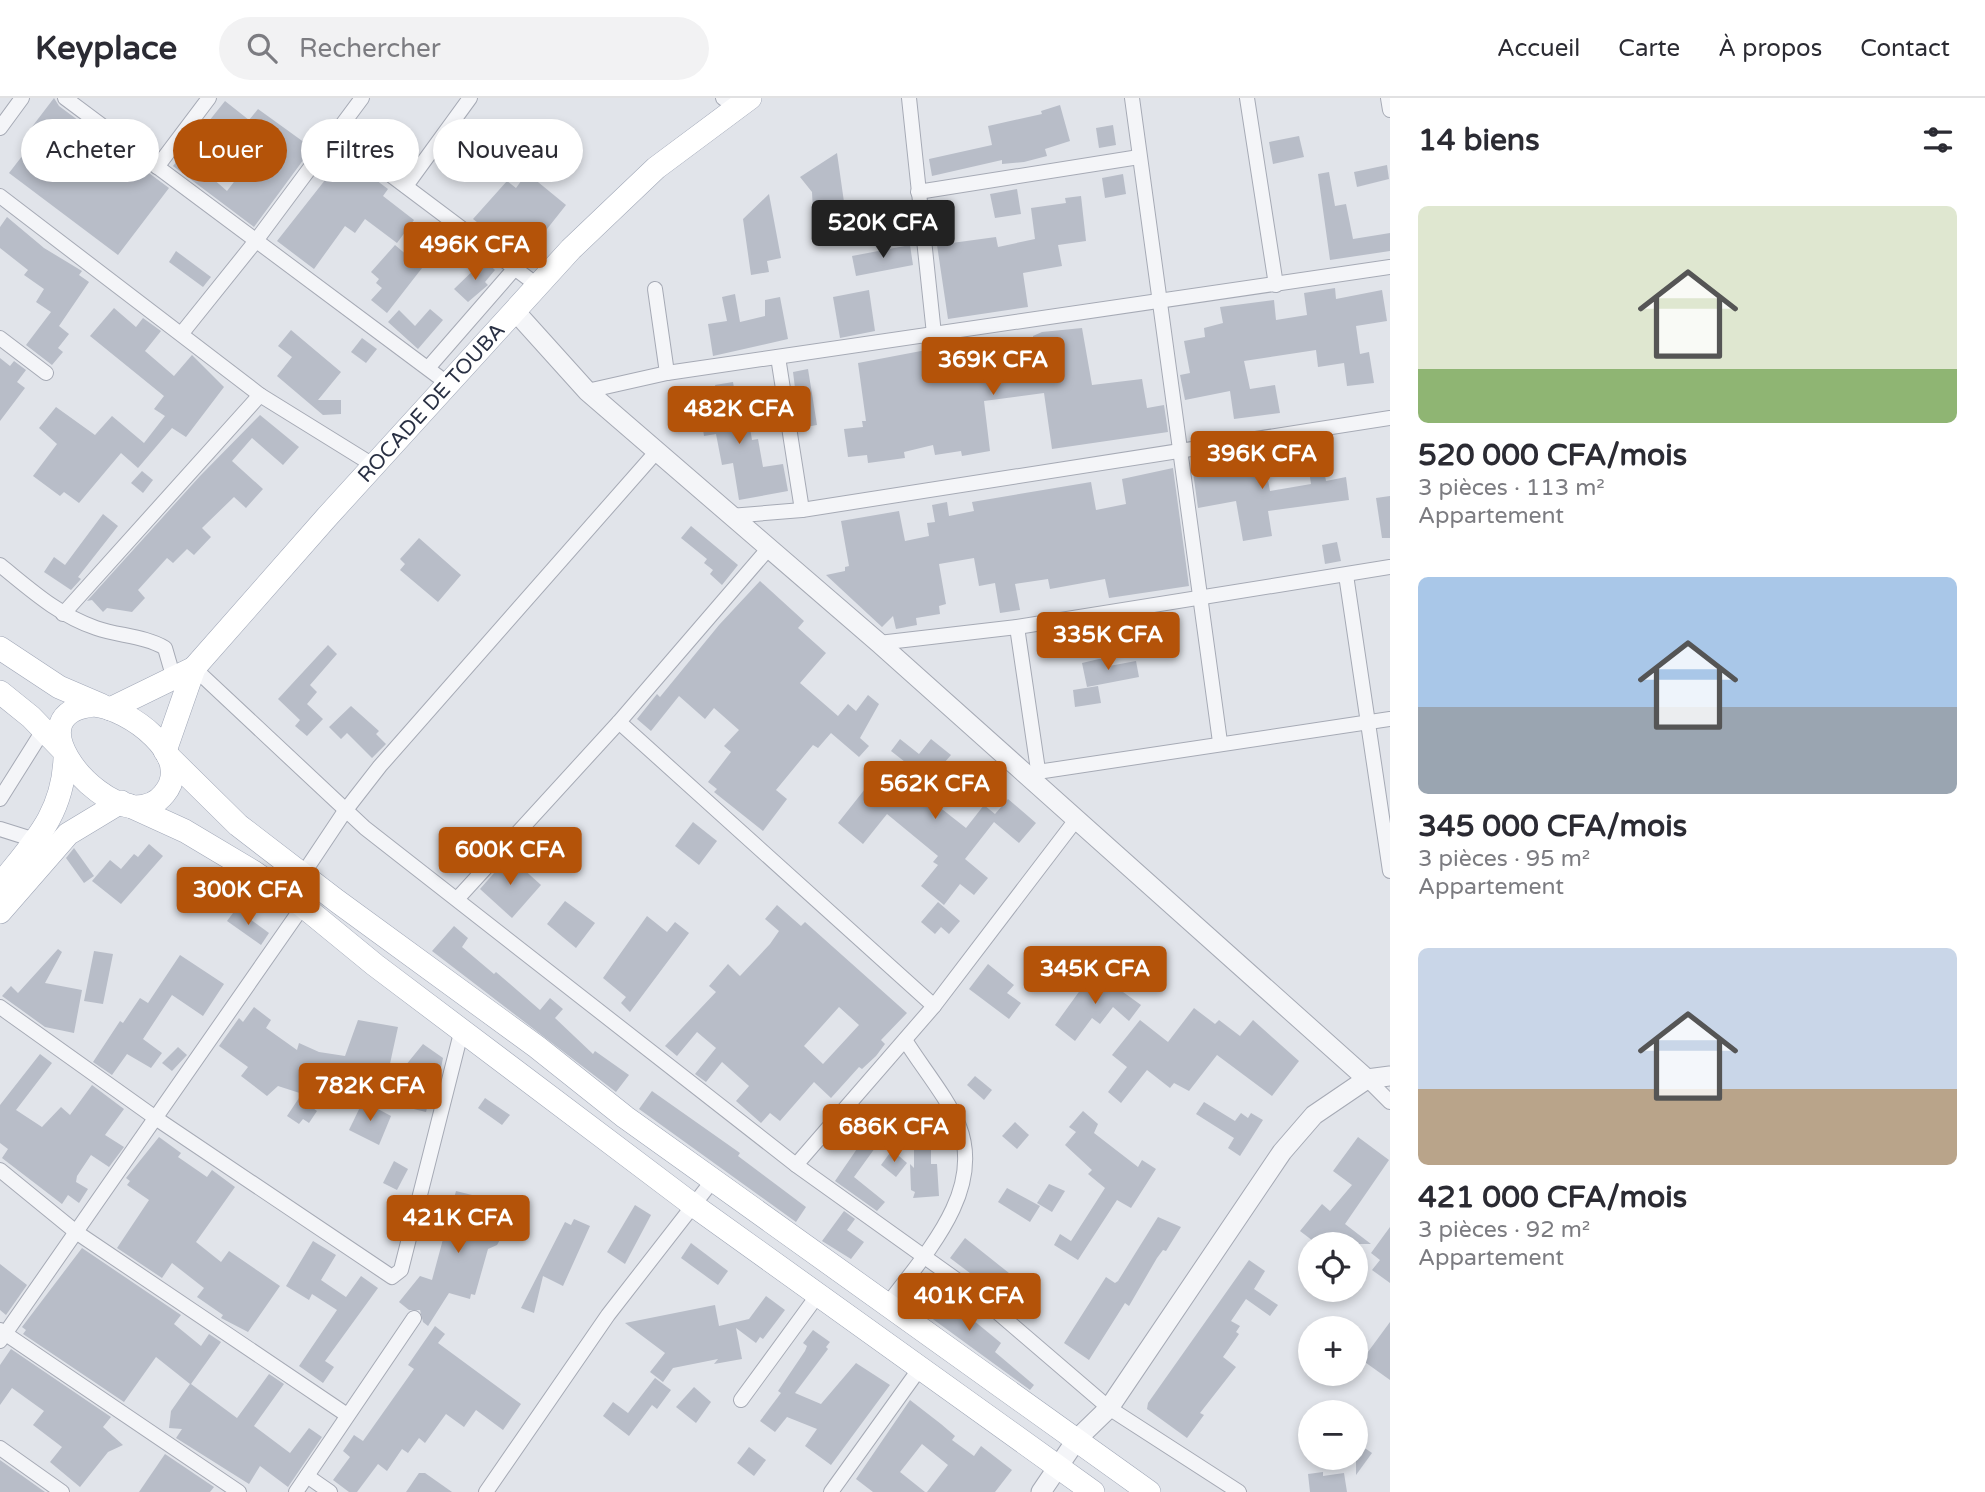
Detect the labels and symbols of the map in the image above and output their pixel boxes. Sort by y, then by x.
pin: 520K CFA [811,200,955,260]
pin: 496K CFA [403,222,547,282]
street label: ROCADE DE TOUBA [353,318,511,488]
pin: 369K CFA [921,338,1065,397]
pin: 482K CFA [667,386,811,446]
pin: 396K CFA [1190,432,1334,491]
pin: 335K CFA [1036,612,1180,672]
pin: 562K CFA [863,762,1007,821]
pin: 600K CFA [438,828,582,887]
pin: 300K CFA [176,868,320,927]
pin: 345K CFA [1023,946,1167,1006]
pin: 782K CFA [298,1063,442,1123]
pin: 686K CFA [822,1104,966,1164]
pin: 421K CFA [386,1196,530,1255]
pin: 401K CFA [897,1274,1041,1333]

